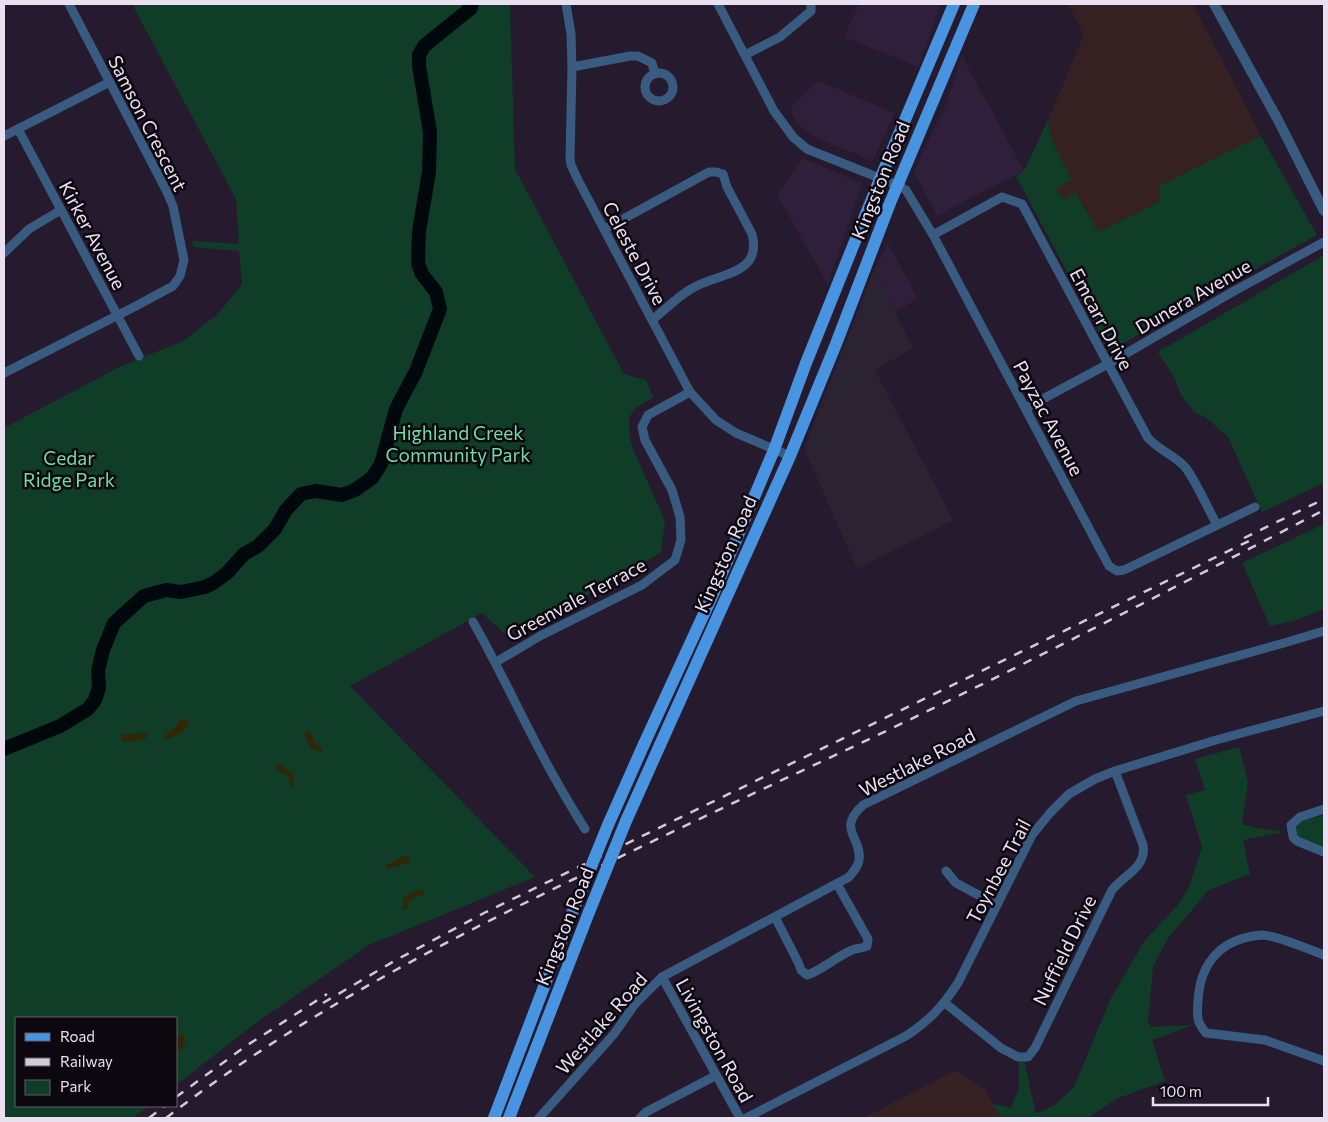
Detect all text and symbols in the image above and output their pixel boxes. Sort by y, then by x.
street label: Samson Crescent [104,51,192,195]
street label: Kingston Road [846,118,914,242]
street label: Kirker Avenue [55,177,131,293]
street label: Celeste Drive [598,197,672,309]
street label: Dunera Avenue [1131,254,1255,338]
street label: Emcarr Drive [1066,264,1138,374]
street label: Payzac Avenue [1009,356,1089,480]
park label: Highland Creek Community Park [386,421,530,466]
park label: Cedar Ridge Park [23,446,115,491]
street label: Kingston Road [689,492,761,616]
street label: Greenvale Terrace [502,552,650,646]
street label: Westlake Road [855,723,979,801]
street label: Toynbee Trail [961,815,1035,927]
street label: Kingston Road [530,864,598,988]
street label: Nuffield Drive [1027,891,1101,1009]
street label: Westlake Road [551,967,651,1079]
street label: Livingston Road [671,974,759,1106]
legend [15,1017,178,1107]
text: Road [60,1027,95,1045]
text: Railway [60,1052,113,1070]
scale bar [1153,1074,1268,1106]
text: Park [60,1077,91,1095]
text: 100 m [1160,1082,1202,1100]

